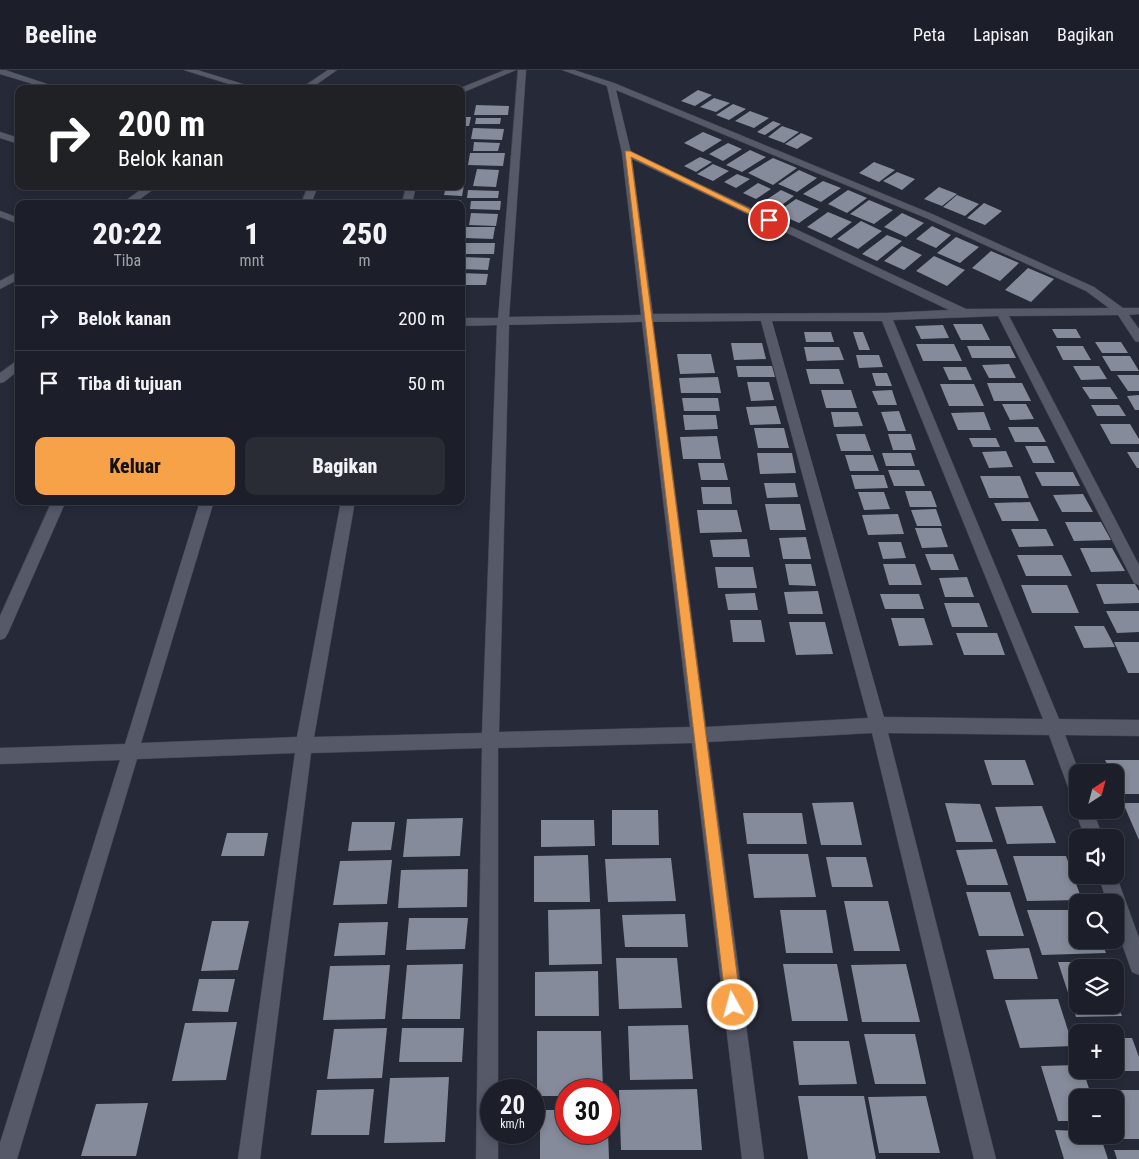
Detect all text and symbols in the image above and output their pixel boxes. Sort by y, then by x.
text: Beeline [25,21,97,49]
text: Peta [913,24,945,45]
text: Lapisan [973,24,1029,45]
text: Bagikan [1057,24,1114,45]
text: 200 m [118,104,205,145]
icon: right [35,105,100,170]
text: Belok kanan [118,146,224,171]
pin [748,199,790,241]
icon: arrive [755,206,783,234]
text: 20:22 [93,216,162,251]
text: 1 [244,216,259,251]
text: 250 [342,216,387,251]
text: Tiba [114,251,141,270]
text: mnt [240,251,264,270]
text: m [359,251,371,270]
icon: right [35,304,63,332]
text: Belok kanan [78,307,171,330]
text: 200 m [398,307,445,330]
icon: arrive [35,369,63,397]
text: Tiba di tujuan [78,372,182,395]
text: 50 m [408,372,445,395]
button: Keluar [35,437,235,495]
button: Bagikan [245,437,445,495]
north arrow [1069,764,1124,819]
map controls [1069,764,1124,1144]
button: sound [1069,829,1124,884]
button: search [1069,894,1124,949]
button: layers [1069,959,1124,1014]
position arrow [706,978,758,1030]
button: + [1069,1024,1124,1079]
speed limit sign: 30 [555,1079,620,1144]
button: − [1069,1089,1124,1144]
text: 20 [500,1091,525,1120]
text: km/h [500,1117,525,1131]

